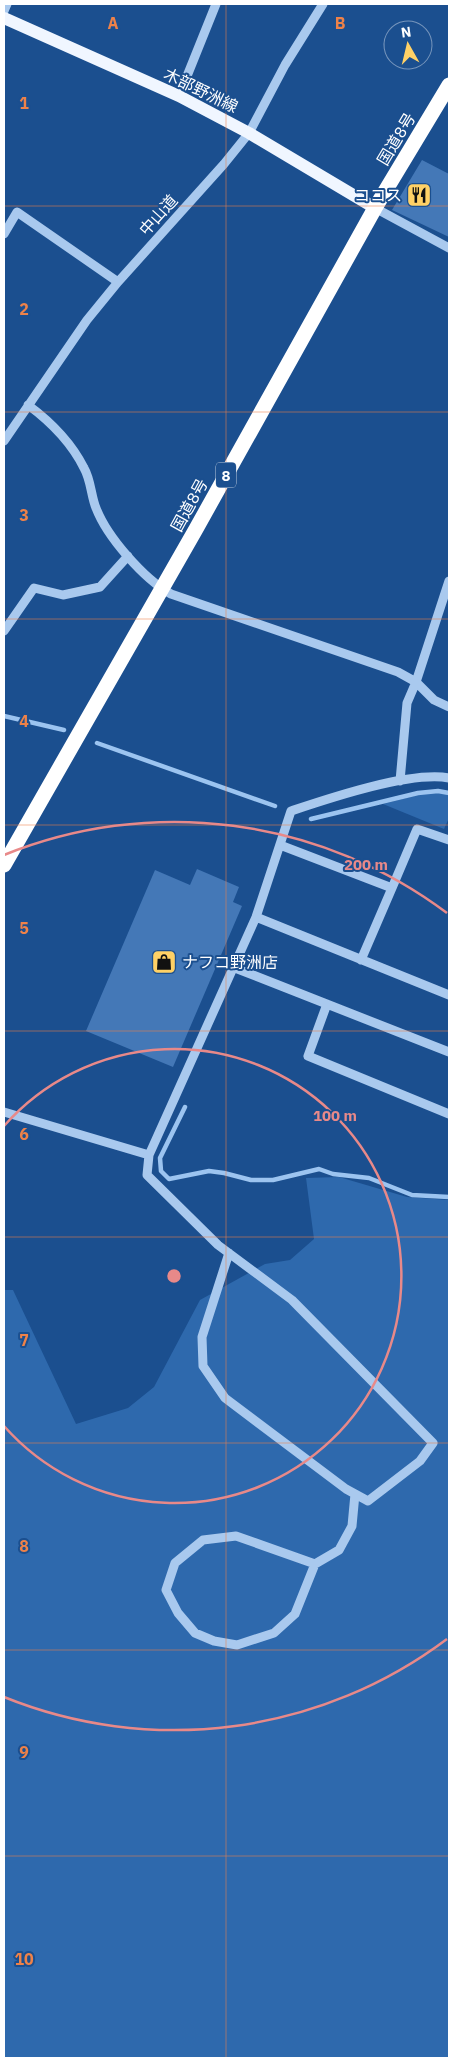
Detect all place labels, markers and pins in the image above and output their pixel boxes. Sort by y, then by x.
restaurant icon: ココス [406,182,432,208]
place label: ココス [354,185,402,205]
shop icon: ナフコ野洲店 [151,949,177,975]
place label: ナフコ野洲店 [182,952,278,972]
centre of rings [165,1267,183,1285]

